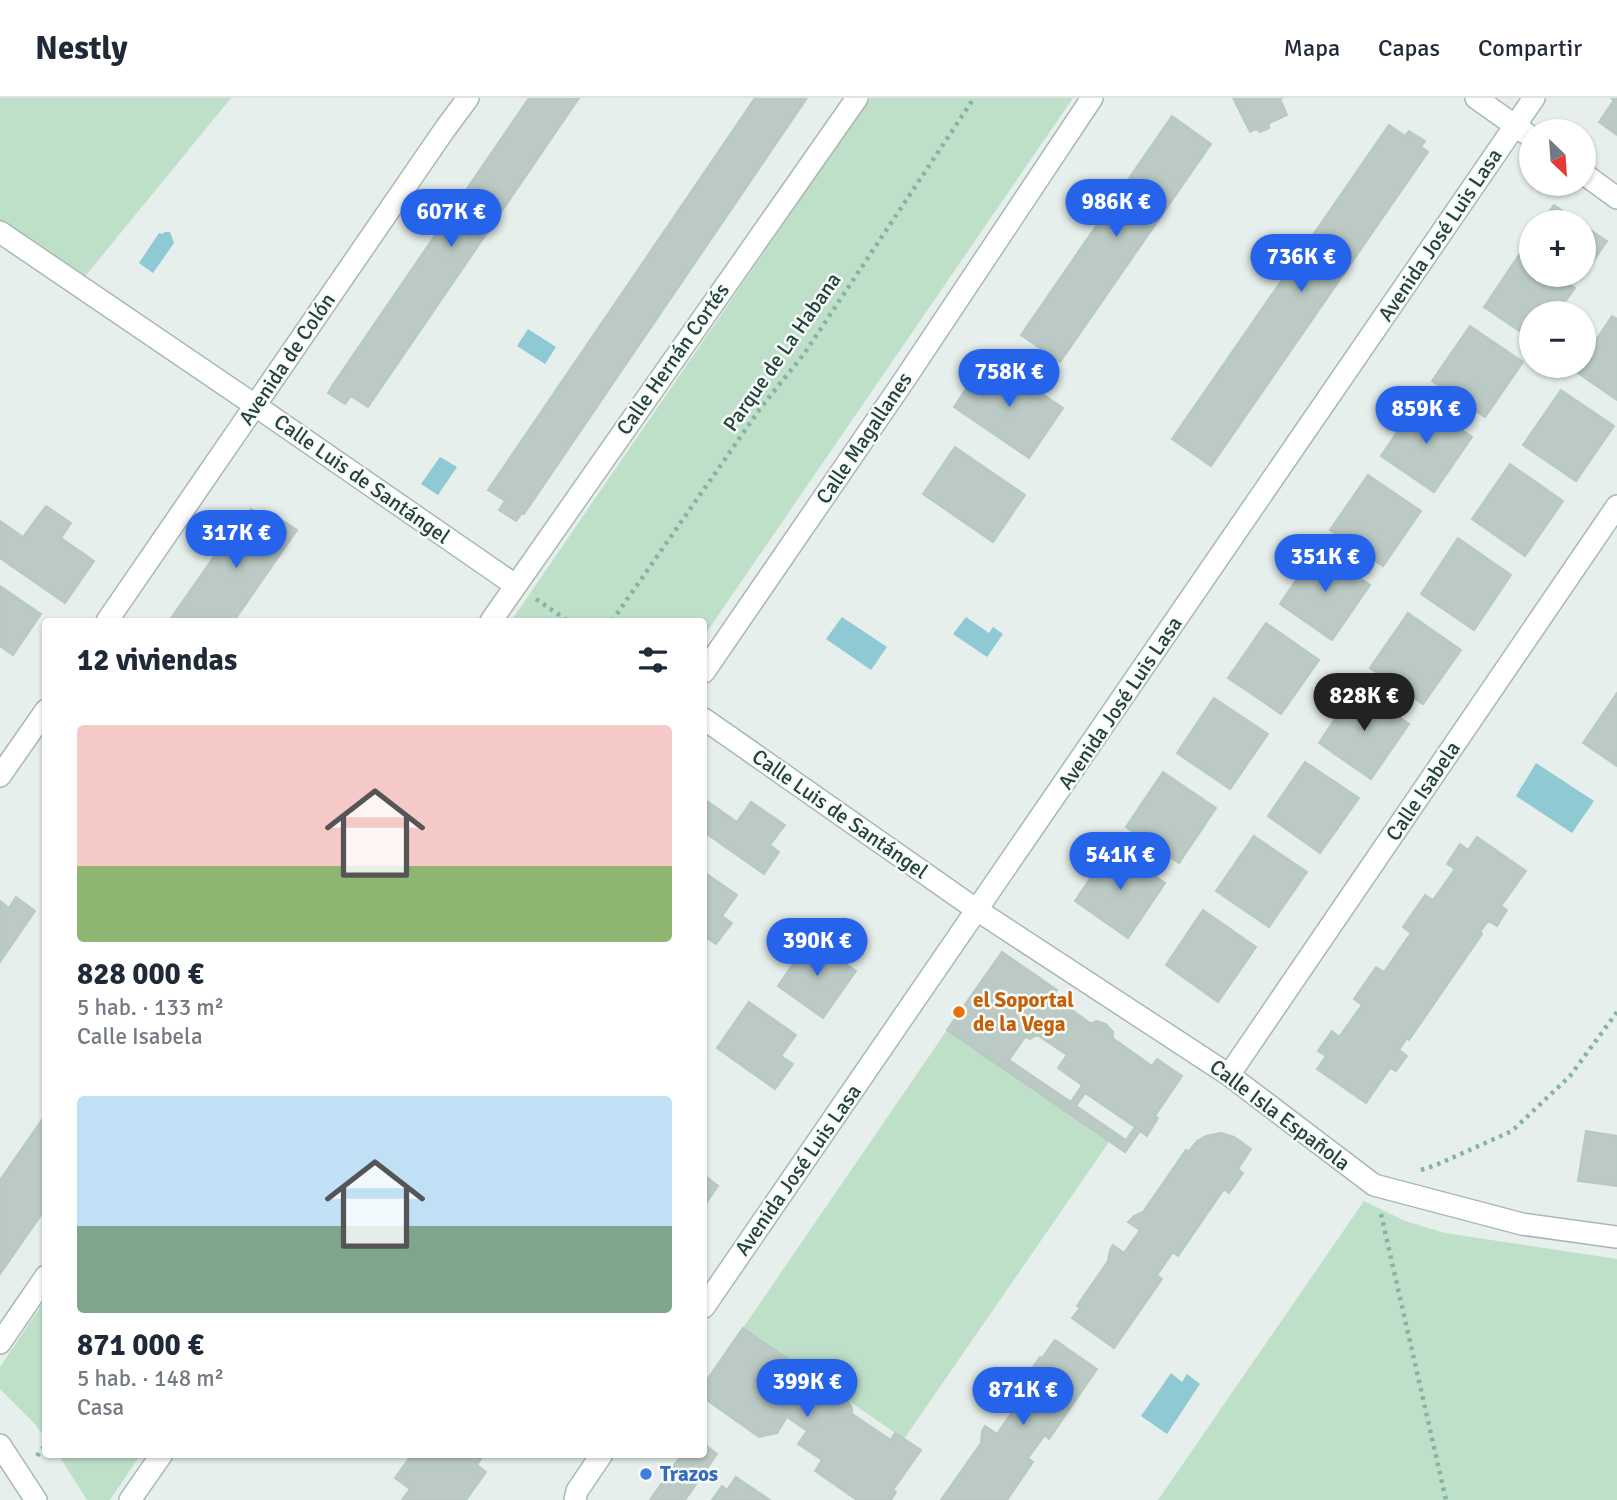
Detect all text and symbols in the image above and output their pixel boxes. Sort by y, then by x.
text: Nestly [35,28,128,69]
text: Mapa [1284,33,1340,63]
text: Capas [1378,33,1440,63]
text: Compartir [1478,33,1582,63]
north arrow [1519,119,1596,196]
map controls [1519,119,1596,378]
street label: Avenida José Luis Lasa [1372,144,1508,326]
pin: 986K € [1059,180,1173,239]
text: 986K € [1081,187,1151,216]
pin: 607K € [394,190,508,249]
text: 607K € [416,197,486,226]
button: + [1519,210,1596,287]
pin: 736K € [1244,234,1358,294]
text: 736K € [1266,242,1336,271]
street label: Parque de La Habana [717,267,847,437]
street label: Calle Hernán Cortés [611,278,735,440]
street label: Avenida de Colón [233,288,341,430]
button: − [1519,301,1596,378]
pin: 758K € [952,350,1066,409]
text: 758K € [974,357,1044,386]
street label: Calle Magallanes [810,367,918,509]
pin: 859K € [1369,386,1483,446]
text: 859K € [1391,394,1461,423]
street label: Calle Luis de Santángel [269,408,455,550]
pin: 317K € [179,510,293,570]
text: 317K € [201,518,271,547]
pin: 351K € [1268,534,1382,594]
text: 351K € [1290,542,1360,571]
street label: Avenida José Luis Lasa [1052,612,1188,794]
icon: filters [634,641,672,679]
text: 12 viviendas [77,642,237,679]
pin: 828K € [1307,674,1421,733]
text: 828K € [1329,681,1399,710]
street label: Calle Isabela [1380,736,1466,846]
street label: Calle Luis de Santángel [747,743,933,885]
icon: home [312,770,438,896]
pin: 541K € [1063,832,1177,892]
text: 541K € [1085,840,1155,869]
pin: 390K € [760,918,874,978]
text: 390K € [782,926,852,955]
text: 828 000 € [77,956,204,993]
place label: el Soportal de la Vega [973,987,1074,1037]
text: 5 hab. · 133 m² [77,993,224,1022]
marker: el Soportal de la Vega [951,1004,967,1020]
text: Calle Isabela [77,1022,203,1051]
street label: Calle Isla Española [1205,1054,1355,1176]
street label: Avenida José Luis Lasa [729,1079,867,1261]
icon: home [312,1141,438,1267]
text: 871 000 € [77,1327,204,1364]
pin: 399K € [750,1360,864,1419]
text: 5 hab. · 148 m² [77,1364,224,1393]
text: 399K € [772,1367,842,1396]
pin: 871K € [966,1368,1080,1427]
text: 871K € [988,1375,1058,1404]
text: Casa [77,1393,124,1422]
place label: Trazos [660,1461,718,1487]
marker: Trazos [638,1466,654,1482]

